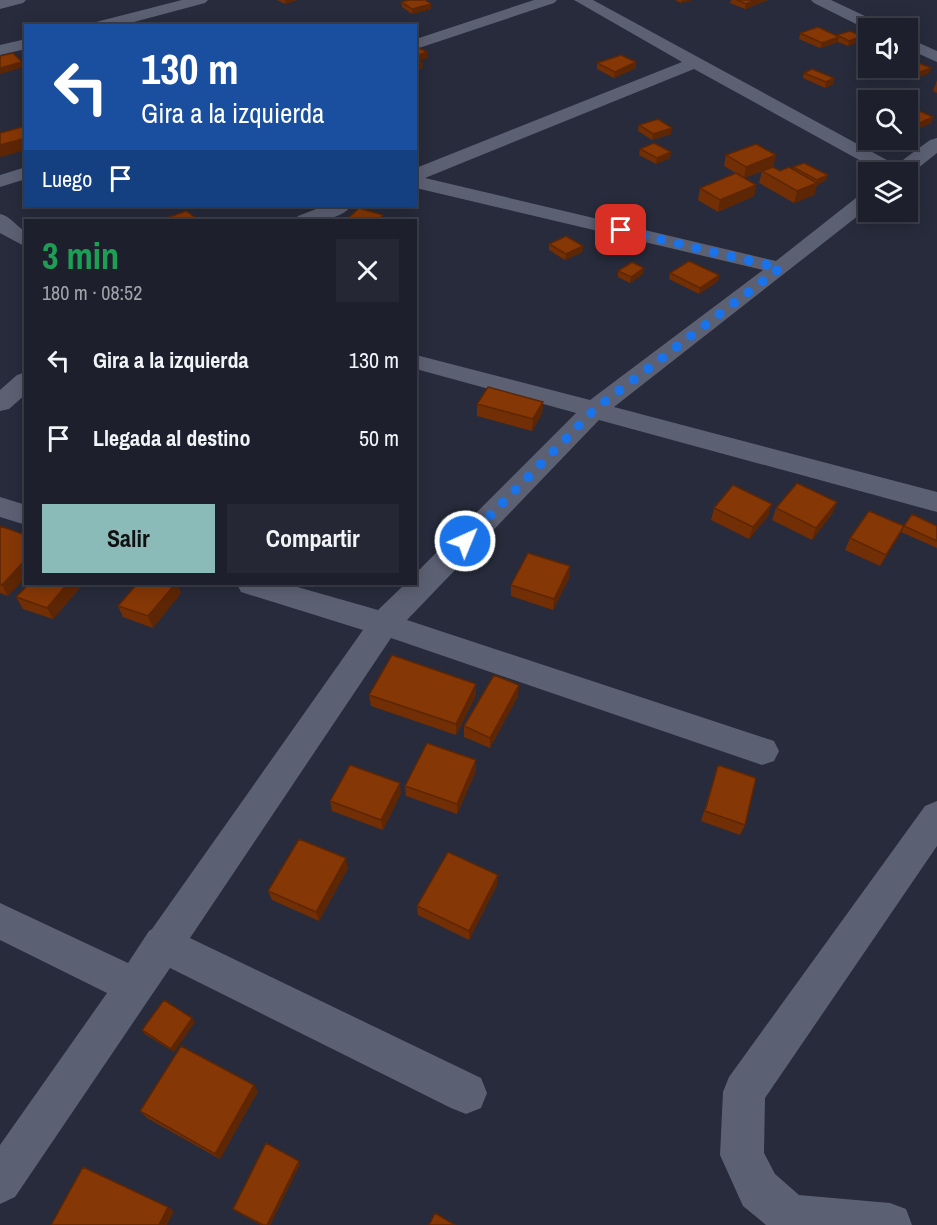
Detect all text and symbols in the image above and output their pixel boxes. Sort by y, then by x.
map controls [858,18,918,222]
button: sound [858,18,918,78]
text: 130 m [141,41,239,97]
icon: left [42,48,120,126]
button: search [858,90,918,150]
text: Gira a la izquierda [141,95,324,131]
icon: arrive [104,162,137,195]
button: layers [858,162,918,222]
text: Luego [42,164,92,194]
pin [595,204,646,255]
icon: arrive [604,213,637,246]
text: 3 min [42,232,119,280]
button: close [336,239,399,302]
text: 180 m · 08:52 [42,279,142,306]
icon: left [42,344,75,377]
text: Gira a la izquierda [93,345,248,375]
text: 130 m [349,345,399,375]
icon: arrive [42,422,75,455]
text: Llegada al destino [93,423,250,453]
text: 50 m [359,423,399,453]
button: Salir [42,504,215,573]
button: Compartir [227,504,399,573]
position arrow [433,509,497,573]

